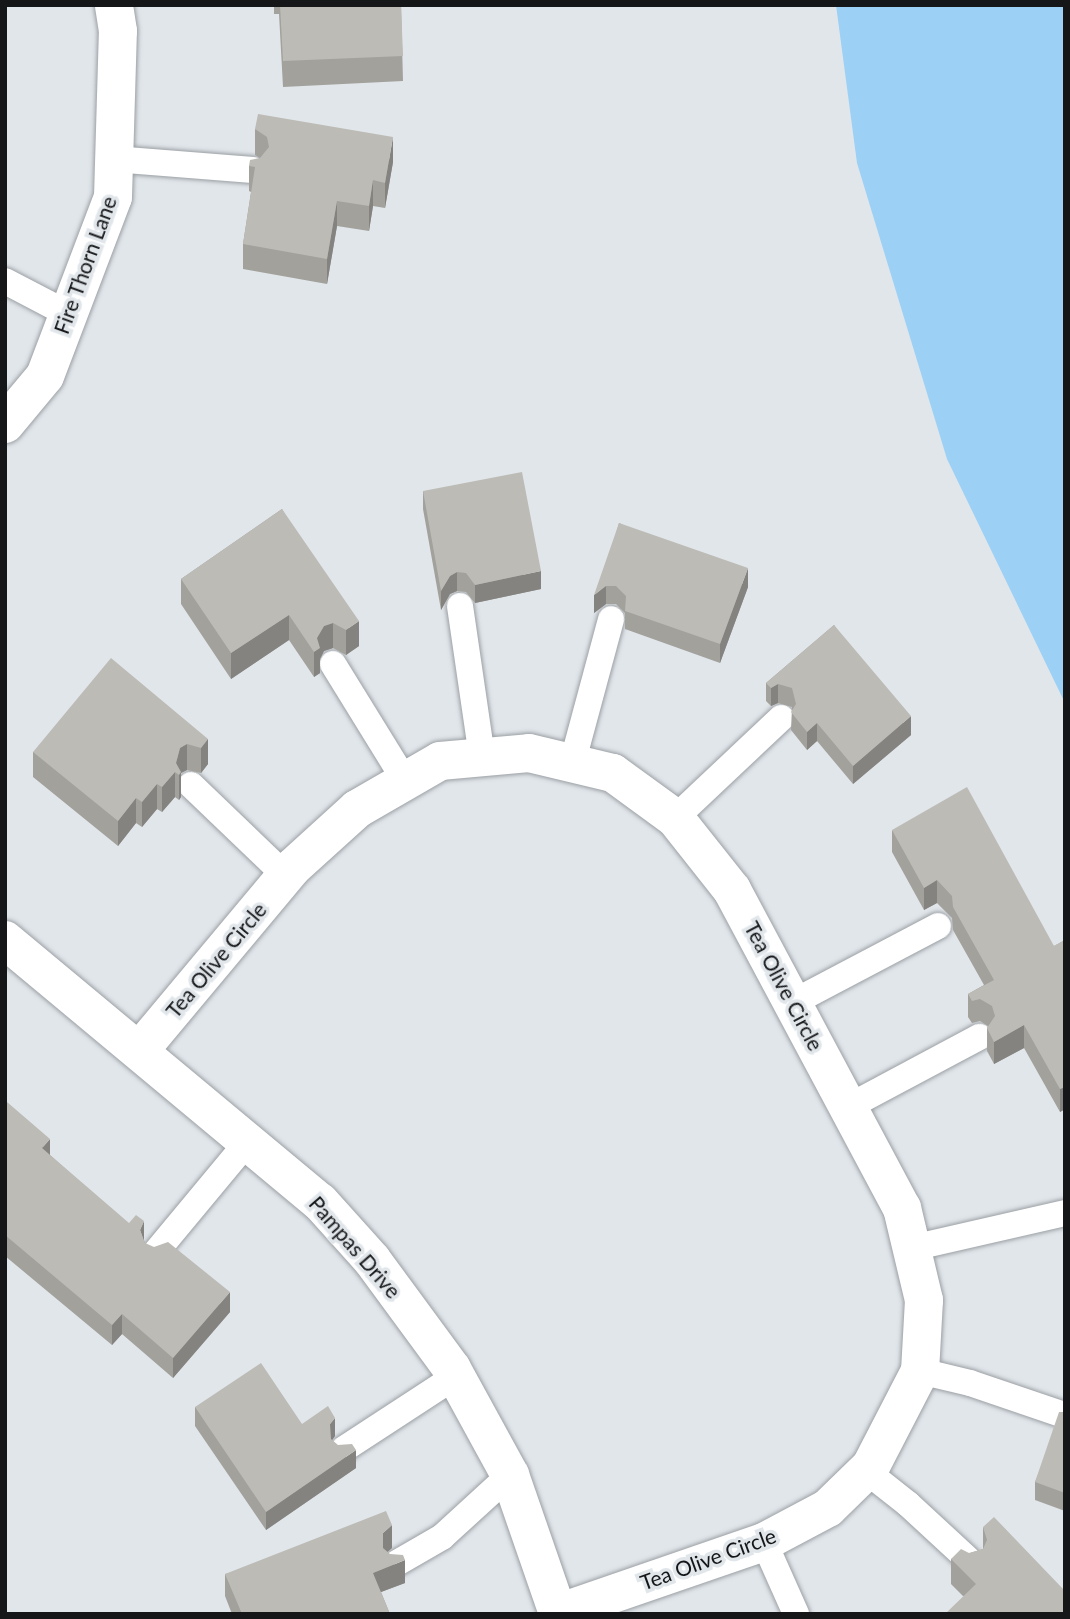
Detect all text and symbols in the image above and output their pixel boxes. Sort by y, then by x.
street label: Fire Thorn Lane [48,192,122,338]
street label: Tea Olive Circle [160,897,272,1023]
street label: Tea Olive Circle [739,917,829,1055]
street label: Pampas Drive [304,1191,406,1303]
street label: Tea Olive Circle [637,1523,779,1595]

